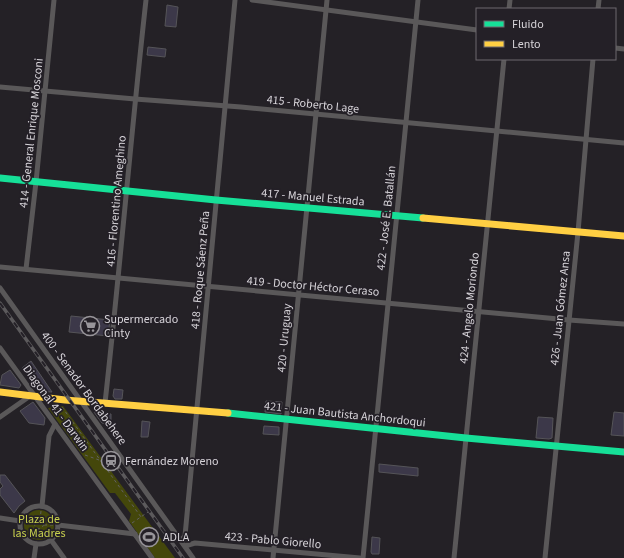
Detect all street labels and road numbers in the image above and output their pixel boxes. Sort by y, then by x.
street label: 414 - General Enrique Mosconi [15,57,48,209]
street label: 415 - Roberto Lage [266,91,360,118]
street label: 416 - Florentino Ameghino [102,135,131,267]
street label: 422 - José E. Batallán [373,165,400,271]
street label: 417 - Manuel Estrada [261,185,365,210]
street label: 418 - Roque Sáenz Peña [187,210,214,330]
street label: 426 - Juan Gómez Ansa [546,250,575,366]
street label: 424 - Angelo Moriondo [455,252,484,365]
street label: 419 - Doctor Héctor Ceraso [246,272,380,301]
street label: 420 - Uruguay [273,303,296,373]
street label: 400 - Senador Bordabehere [37,328,131,449]
street label: Diagonal 41 - Darwin [18,362,93,455]
street label: 421 - Juan Bautista Anchordoqui [263,398,427,431]
street label: 423 - Pablo Giorello [224,528,322,553]

